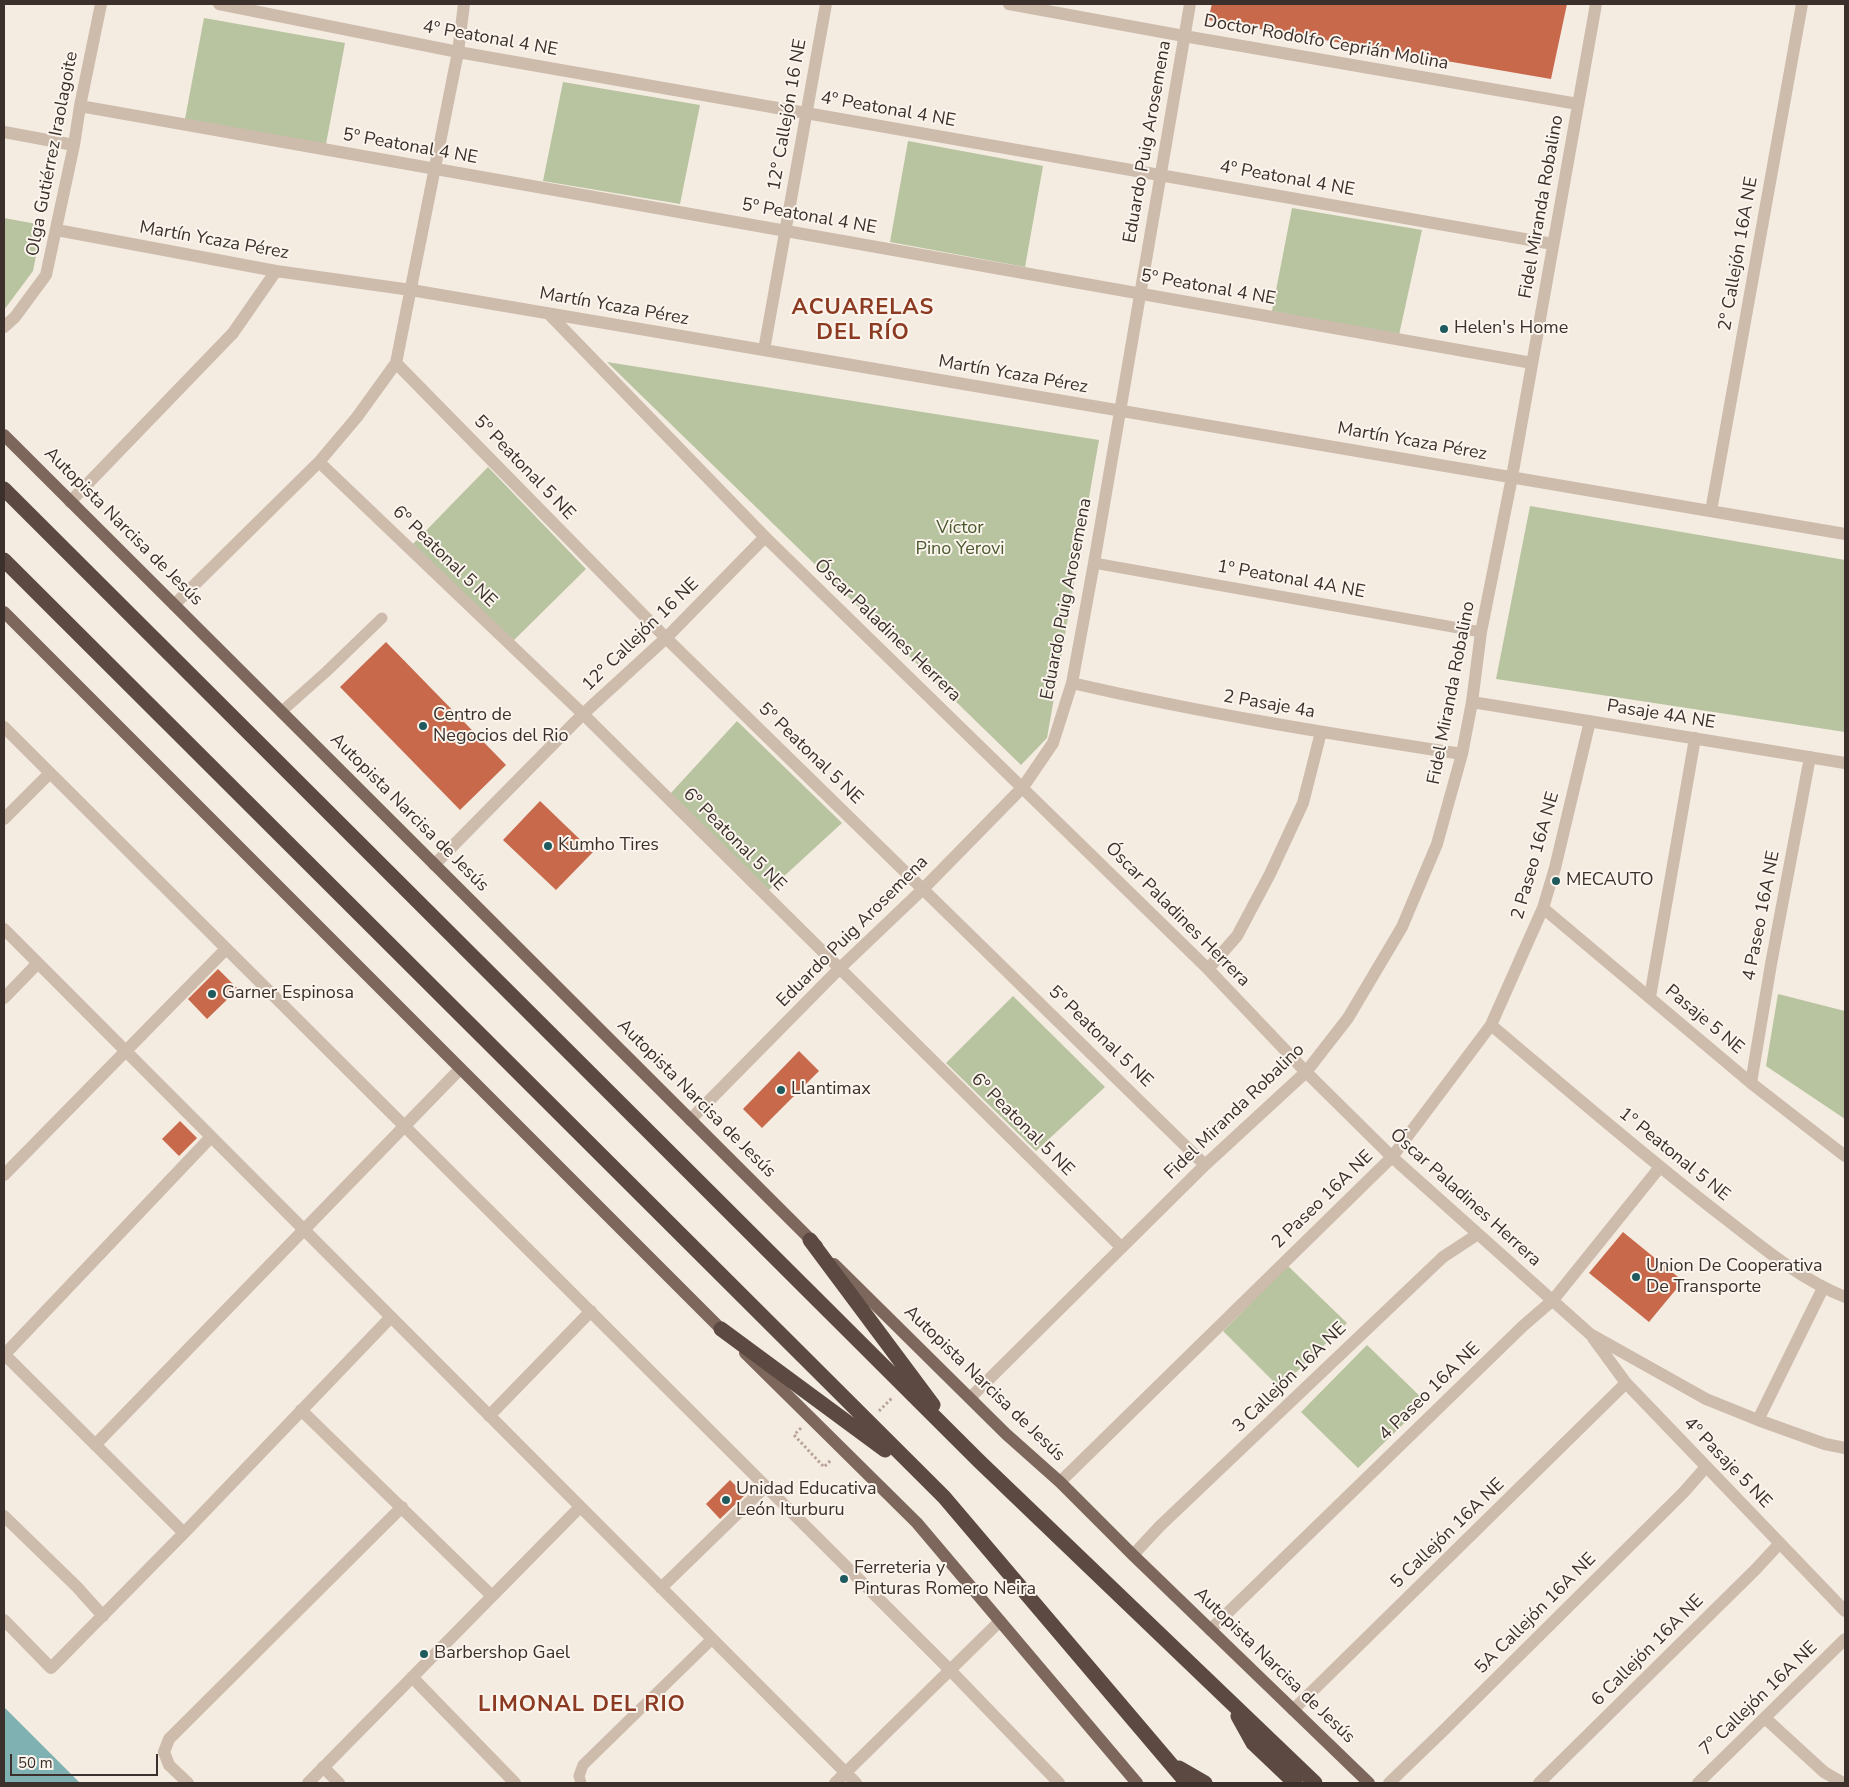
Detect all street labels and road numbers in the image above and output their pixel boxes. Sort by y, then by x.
street label: Doctor Rodolfo Ceprián Molina [1202,11,1450,75]
street label: 4º Peatonal 4 NE [421,16,559,62]
street label: 12° Callejón 16 NE [764,38,812,192]
street label: Eduardo Puig Arosemena [1120,39,1176,245]
street label: Olga Gutiérrez Iraolagoite [23,50,83,258]
street label: 4º Peatonal 4 NE [819,87,957,133]
street label: Fidel Miranda Robalino [1515,114,1569,300]
street label: 5º Peatonal 4 NE [341,124,479,170]
street label: 4º Peatonal 4 NE [1218,156,1356,202]
street label: 2° Callejón 16A NE [1715,175,1763,333]
street label: 5º Peatonal 4 NE [740,194,878,240]
street label: Martín Ycaza Pérez [138,217,290,265]
street label: 5º Peatonal 4 NE [1139,265,1277,311]
street label: Martín Ycaza Pérez [538,283,690,331]
street label: Martín Ycaza Pérez [937,351,1089,399]
street label: 5º Peatonal 5 NE [469,411,579,525]
street label: Martín Ycaza Pérez [1336,418,1488,466]
street label: Autopista Narcisa de Jesús [39,443,207,611]
street label: Eduardo Puig Arosemena [1037,496,1097,702]
street label: 6º Peatonal 5 NE [387,502,501,612]
street label: Óscar Paladines Herrera [809,555,965,707]
street label: 1º Peatonal 4A NE [1215,556,1367,604]
street label: 12° Callejón 16 NE [578,574,704,696]
street label: Fidel Miranda Robalino [1424,600,1480,786]
street label: 2 Pasaje 4a [1221,686,1317,724]
street label: Pasaje 4A NE [1605,696,1717,734]
street label: 5º Peatonal 5 NE [753,699,867,809]
street label: Autopista Narcisa de Jesús [325,729,493,897]
street label: 6º Peatonal 5 NE [678,784,790,896]
street label: 2 Paseo 16A NE [1507,790,1565,922]
street label: Óscar Paladines Herrera [1100,838,1254,992]
street label: 4 Paseo 16A NE [1739,849,1785,983]
street label: Eduardo Puig Arosemena [773,852,933,1012]
street label: Pasaje 5 NE [1660,981,1748,1059]
street label: 5º Peatonal 5 NE [1043,982,1157,1092]
street label: Autopista Narcisa de Jesús [612,1015,780,1183]
street label: Fidel Miranda Robalino [1161,1040,1309,1184]
street label: 6º Peatonal 5 NE [966,1069,1078,1181]
street label: 1º Peatonal 5 NE [1614,1104,1734,1206]
street label: Óscar Paladines Herrera [1385,1124,1545,1272]
street label: 2 Paseo 16A NE [1268,1146,1378,1254]
street label: Autopista Narcisa de Jesús [899,1301,1069,1467]
street label: 3 Callejón 16A NE [1229,1318,1351,1438]
street label: 4 Paseo 16A NE [1375,1338,1485,1446]
street label: 4º Pasaje 5 NE [1678,1413,1776,1513]
street label: 5 Callejón 16A NE [1387,1474,1509,1594]
street label: 5A Callejón 16A NE [1471,1549,1601,1679]
street label: Autopista Narcisa de Jesús [1189,1583,1359,1749]
street label: 6 Callejón 16A NE [1588,1591,1708,1711]
street label: 7º Callejón 16A NE [1696,1637,1822,1761]

